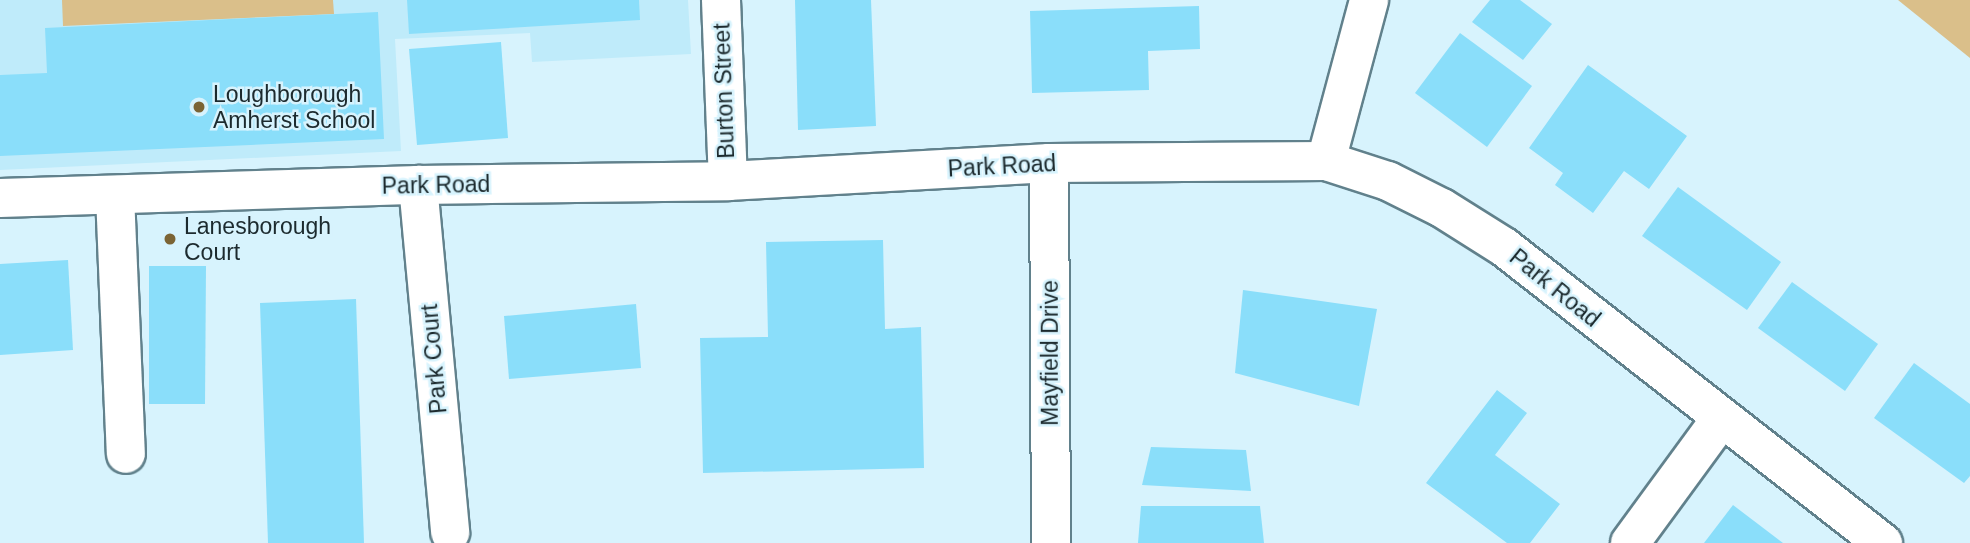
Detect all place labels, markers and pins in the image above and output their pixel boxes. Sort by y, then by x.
place label: Loughborough Amherst School [213,80,375,134]
marker: Loughborough Amherst School [191,99,207,115]
place label: Lanesborough Court [184,212,331,266]
marker: Lanesborough Court [162,231,178,247]

